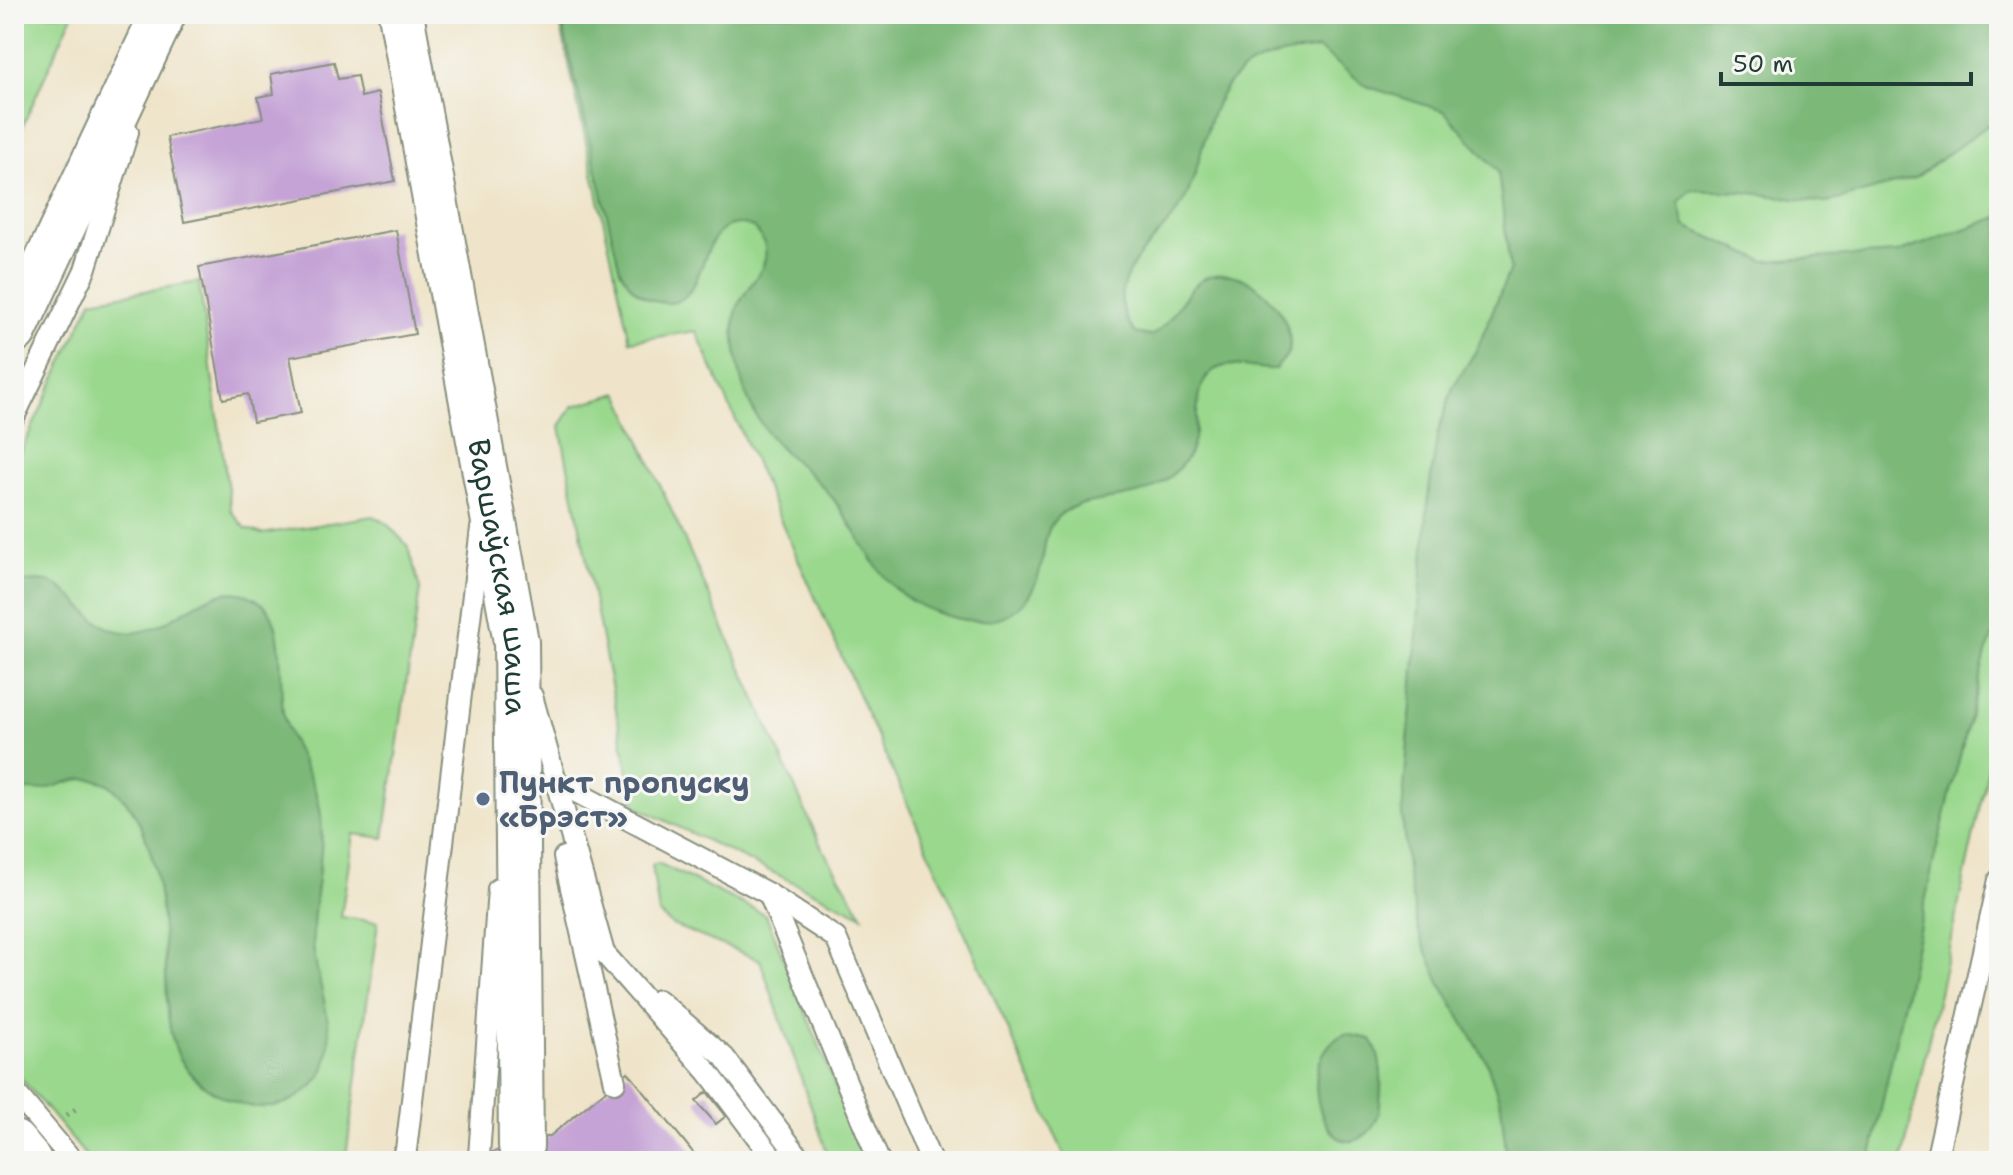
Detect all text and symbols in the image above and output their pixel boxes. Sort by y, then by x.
scale bar [1721,36,1971,86]
text: 50 m [1733,48,1793,80]
street label: Варшаўская шаша [459,435,538,716]
place label: Пункт пропуску «Брэст» [499,762,750,837]
marker: Пункт пропуску «Брэст» [474,790,492,808]

